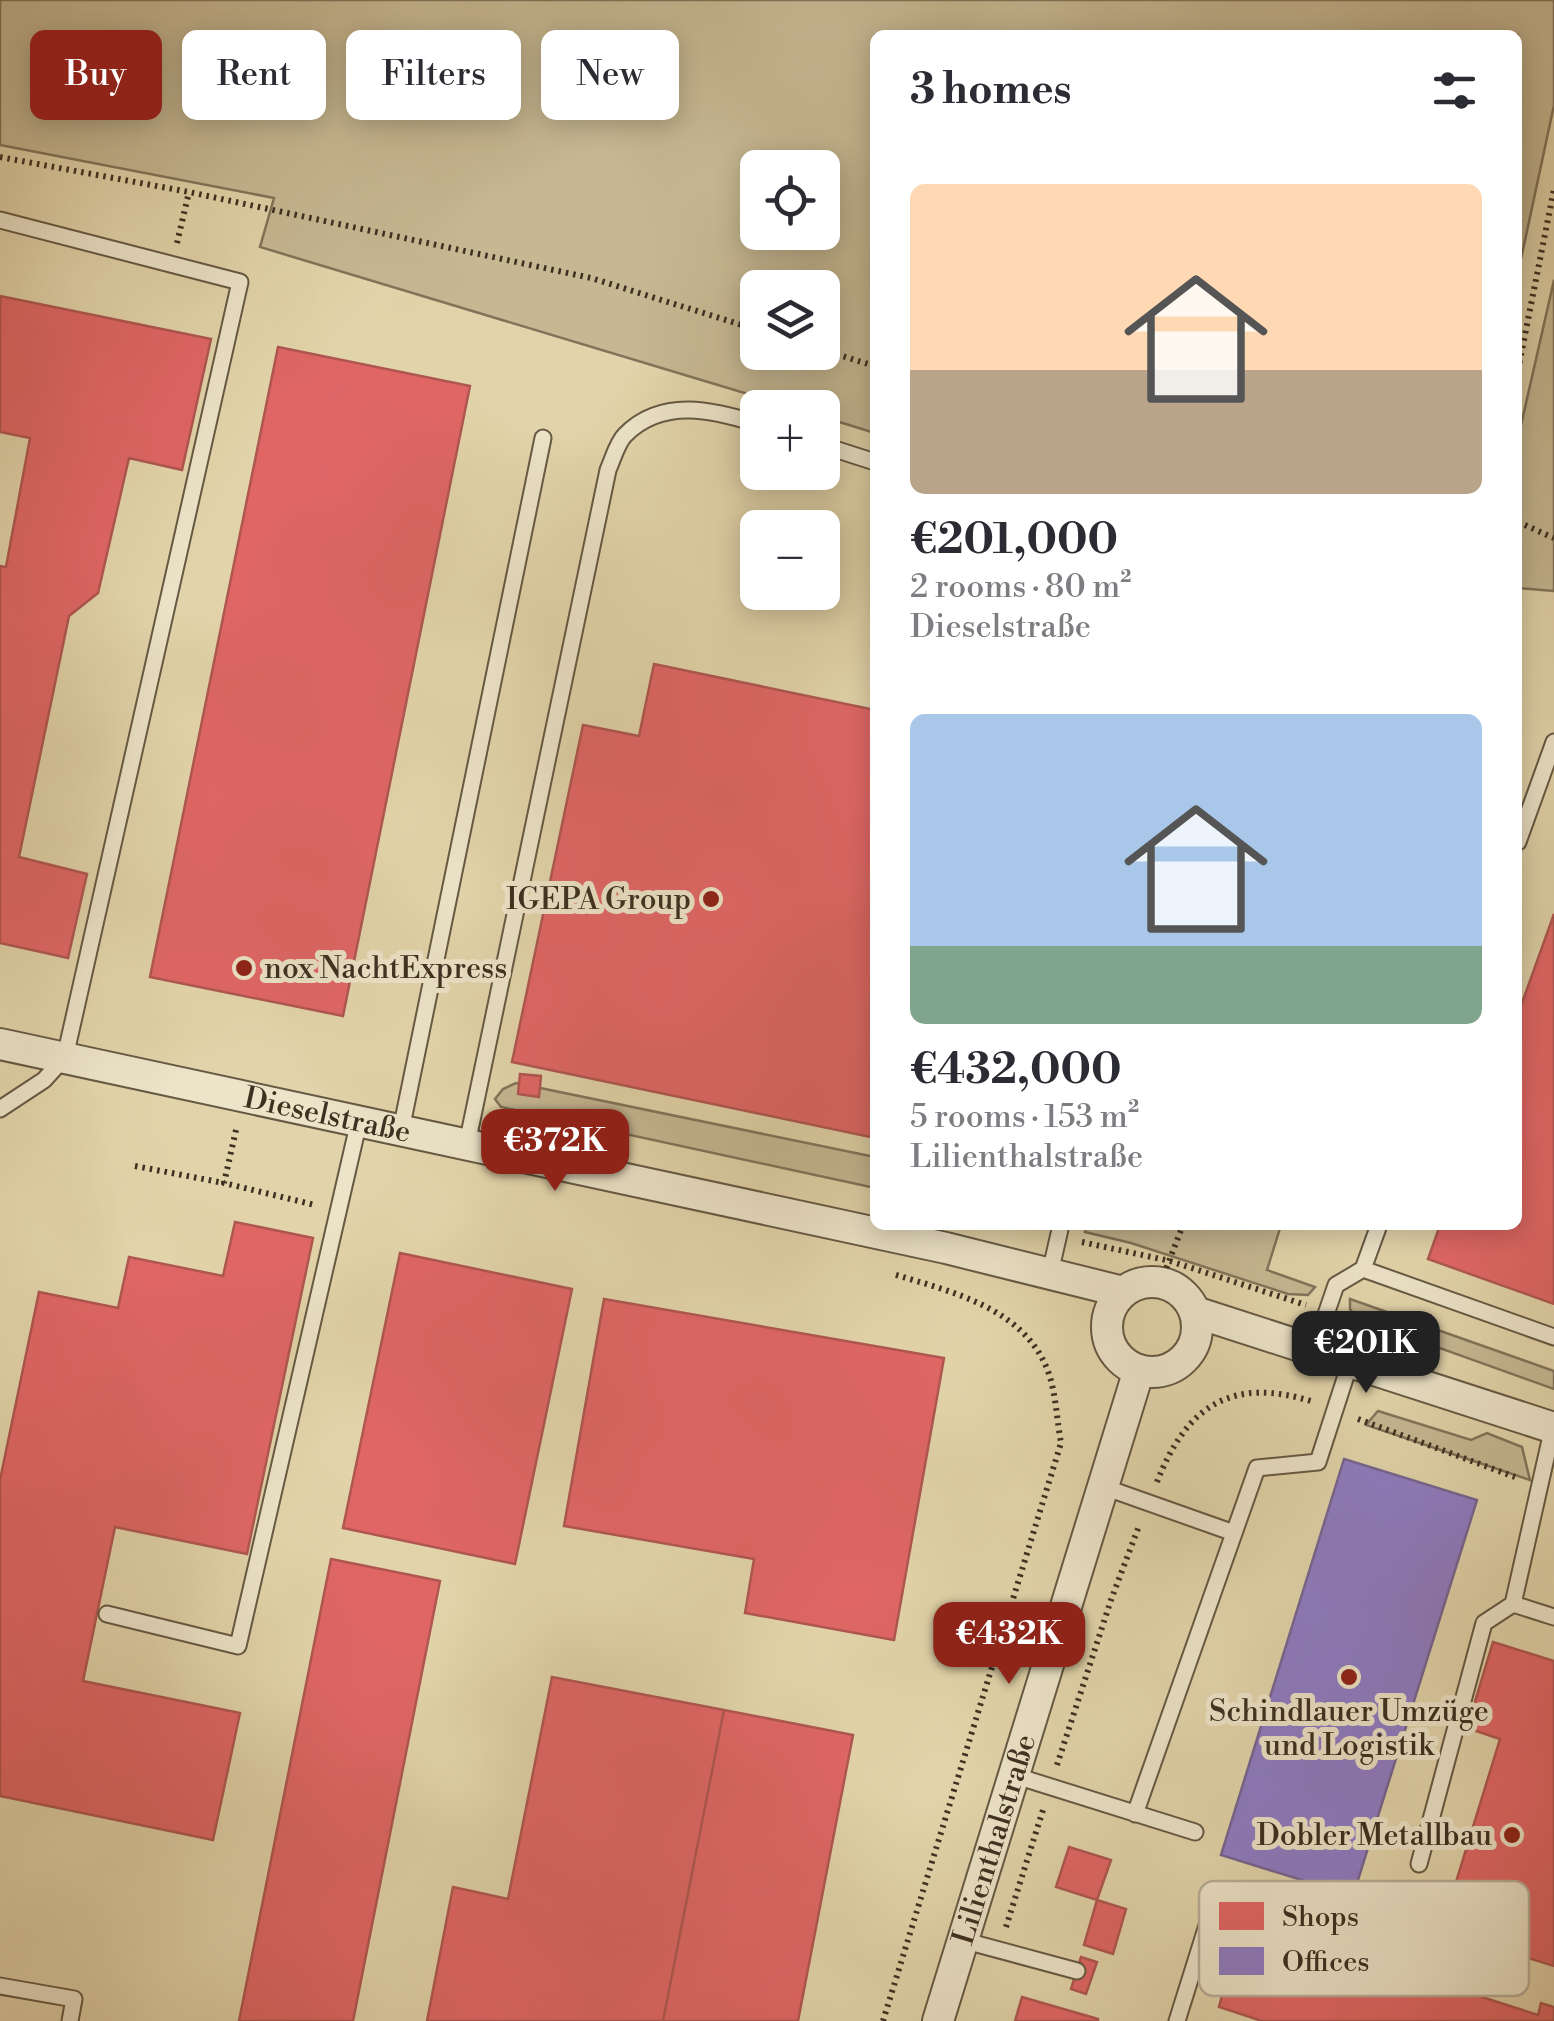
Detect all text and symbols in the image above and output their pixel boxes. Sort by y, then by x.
chip: Buy [30,30,162,120]
chip: Rent [182,30,326,120]
chip: Filters [346,30,521,120]
chip: New [541,30,679,120]
icon: filters [1427,63,1482,118]
text: 3 homes [910,64,1072,117]
map controls [740,150,840,610]
button: locate [740,150,840,250]
icon: home [1106,249,1286,429]
button: layers [740,270,840,370]
button: + [740,390,840,490]
button: − [740,510,840,610]
text: €201,000 [910,514,1118,567]
text: 2 rooms · 80 m² [910,567,1131,607]
text: Dieselstraße [910,607,1091,647]
icon: home [1106,779,1286,959]
place label: IGEPA Group [506,881,691,919]
marker: IGEPA Group [700,888,722,910]
place label: nox NachtExpress [264,950,507,988]
marker: nox NachtExpress [233,957,255,979]
text: €432,000 [910,1044,1122,1097]
street label: Dieselstraße [240,1079,414,1152]
text: 5 rooms · 153 m² [910,1097,1139,1137]
pin: €372K [485,1109,625,1194]
text: €372K [503,1121,607,1161]
text: Lilienthalstraße [910,1137,1143,1177]
pin: €201K [1296,1311,1436,1396]
text: €201K [1314,1323,1418,1363]
pin: €432K [939,1602,1079,1687]
text: €432K [955,1614,1063,1654]
marker: Schindlauer Umzüge und Logistik [1338,1666,1360,1688]
place label: Schindlauer Umzüge und Logistik [1209,1693,1489,1765]
street label: Lilienthalstraße [945,1730,1045,1950]
place label: Dobler Metallbau [1256,1817,1492,1855]
marker: Dobler Metallbau [1501,1824,1523,1846]
legend [1199,1881,1529,1996]
text: Shops [1282,1900,1359,1935]
text: Offices [1282,1945,1370,1980]

